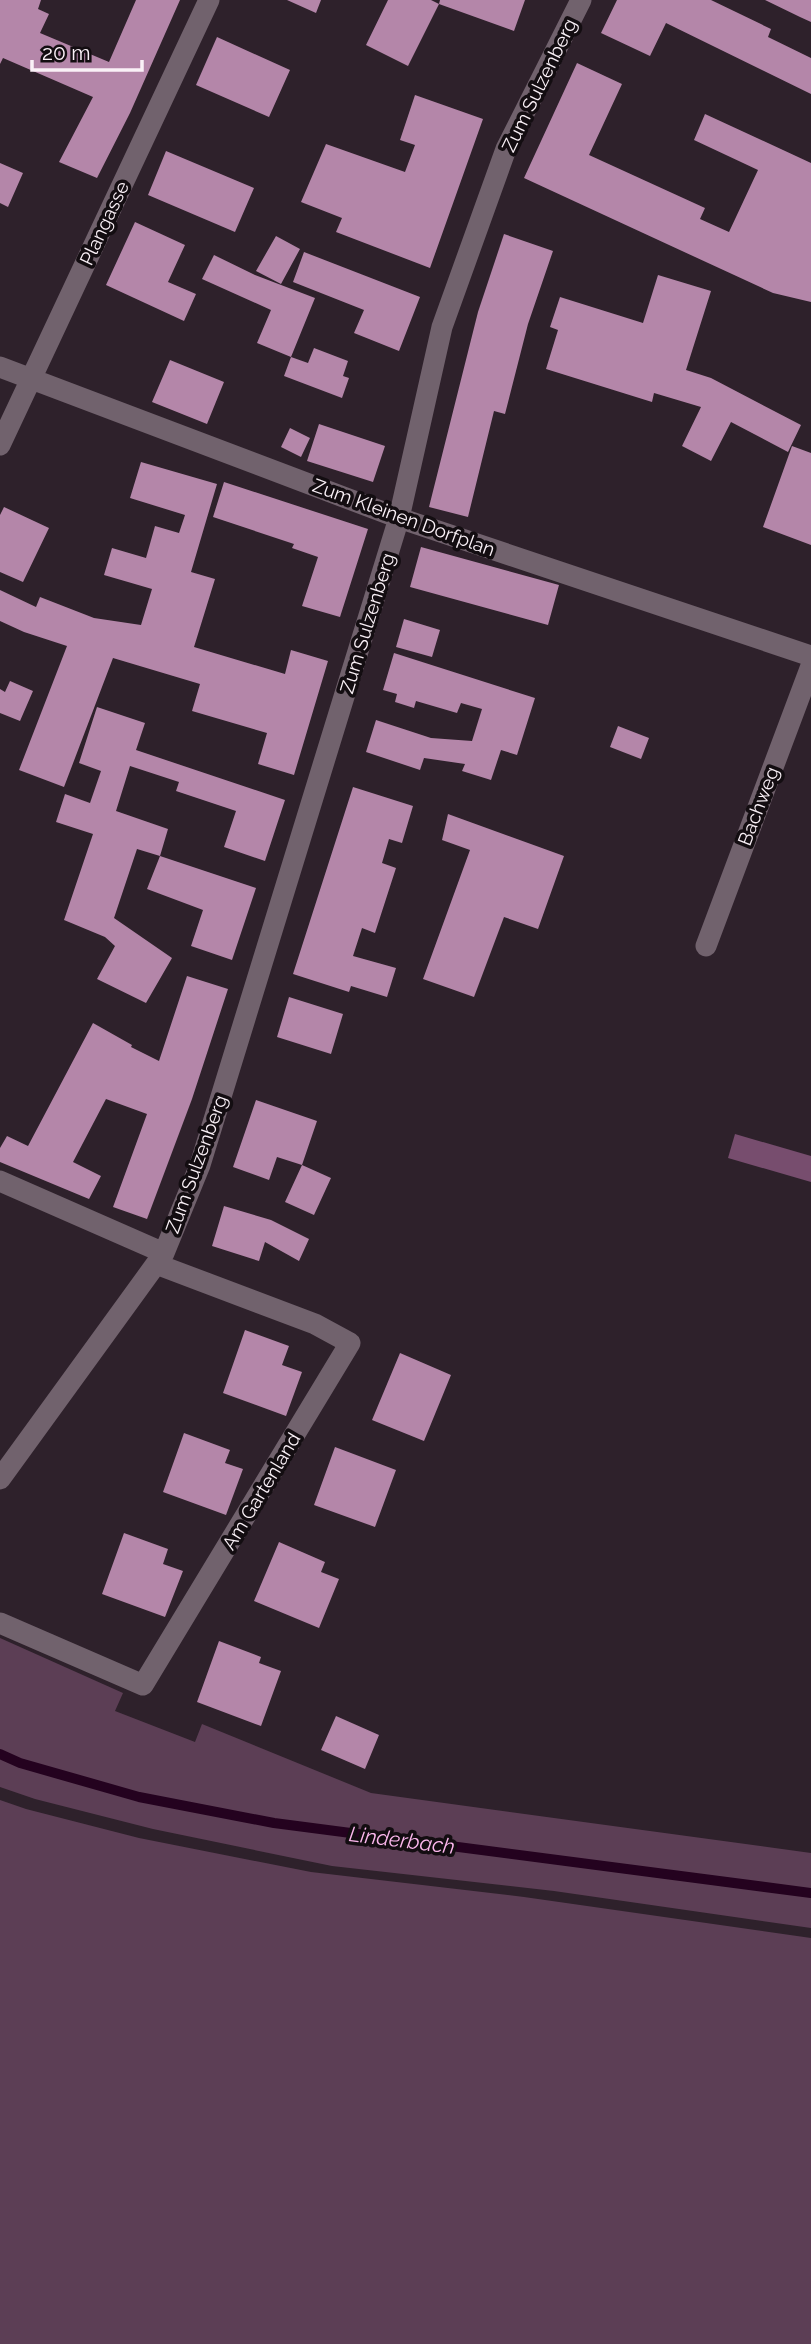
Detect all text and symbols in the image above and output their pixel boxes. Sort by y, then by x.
street label: Zum Sulzenberg [497,15,581,155]
scale bar [32,28,142,72]
text: 20 m [42,40,90,65]
street label: Plangasse [75,178,133,268]
street label: Zum Kleinen Dorfplan [310,474,498,560]
street label: Zum Sulzenberg [335,550,399,696]
street label: Bachweg [733,764,783,848]
street label: Zum Sulzenberg [161,1092,231,1236]
street label: Am Gartenland [217,1428,305,1554]
water label: Linderbach [348,1821,456,1859]

